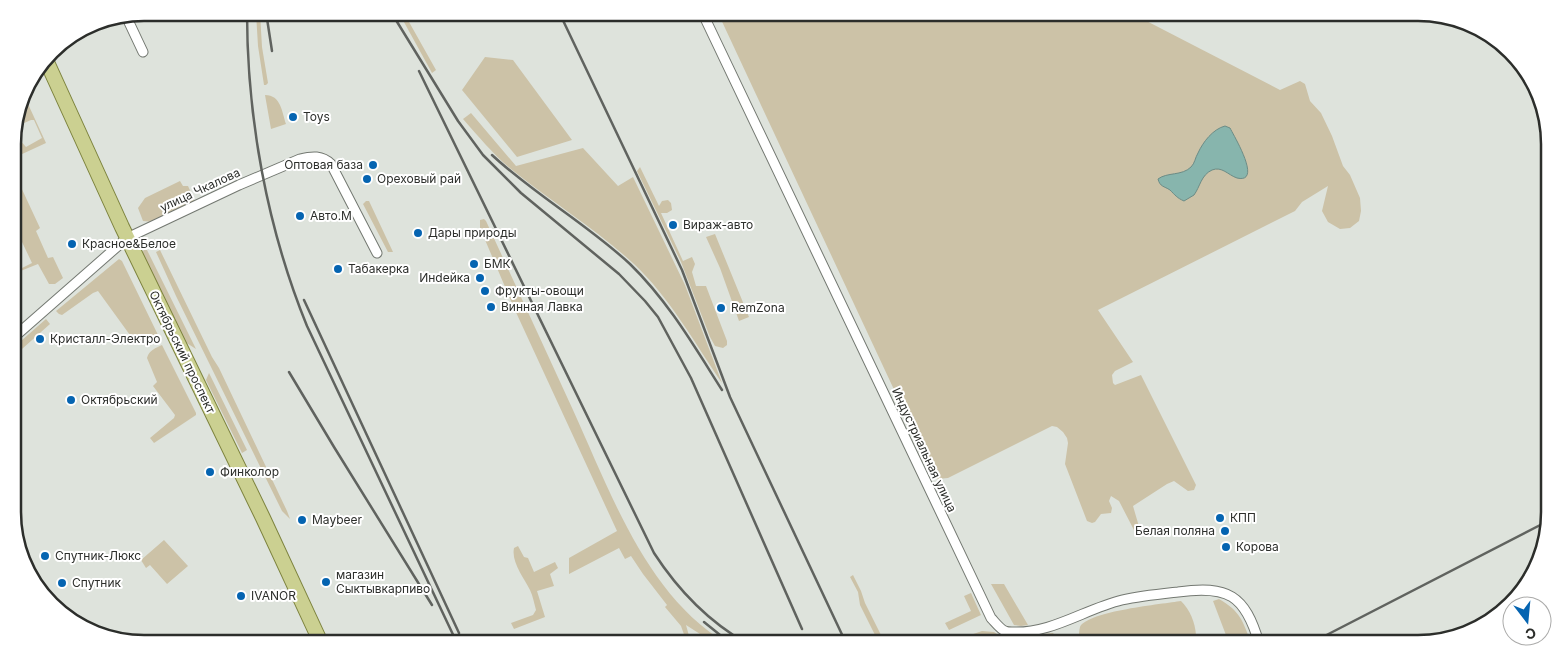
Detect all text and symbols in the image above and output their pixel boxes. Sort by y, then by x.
place label: Toys [303,109,330,124]
marker: Toys [287,111,299,123]
place label: Оптовая база [284,157,363,172]
marker: Оптовая база [367,159,379,171]
street label: улица Чкалова [157,164,242,215]
place label: Ореховый рай [377,171,461,186]
marker: Ореховый рай [361,173,373,185]
place label: Авто.М [310,208,352,223]
marker: Авто.М [294,210,306,222]
place label: Вираж-авто [683,217,753,232]
marker: Вираж-авто [667,219,679,231]
place label: Дары природы [428,225,517,240]
marker: Дары природы [412,227,424,239]
place label: Красное&Белое [82,236,176,251]
marker: Красное&Белое [66,238,78,250]
place label: БМК [484,256,511,271]
marker: БМК [468,258,480,270]
place label: Табакерка [348,261,409,276]
marker: Табакерка [332,263,344,275]
place label: Инdейка [419,270,470,285]
marker: Инdейка [474,272,486,284]
place label: Фрукты-овощи [495,283,584,298]
marker: Фрукты-овощи [479,285,491,297]
street label: Октябрьский проспект [146,288,219,416]
place label: Винная Лавка [501,299,583,314]
place label: RemZona [731,300,785,315]
marker: Винная Лавка [485,301,497,313]
marker: RemZona [715,302,727,314]
place label: Кристалл-Электро [50,331,161,346]
marker: Кристалл-Электро [34,333,46,345]
street label: Индустриальная улица [889,385,960,514]
place label: Октябрьский [81,392,158,407]
marker: Октябрьский [65,394,77,406]
place label: Финколор [220,464,279,479]
marker: Финколор [204,466,216,478]
place label: КПП [1230,510,1256,525]
place label: Maybeer [312,512,363,527]
marker: КПП [1214,512,1226,524]
marker: Maybeer [296,514,308,526]
place label: Белая поляна [1135,523,1215,538]
marker: Белая поляна [1219,525,1231,537]
place label: Корова [1236,539,1279,554]
marker: Корова [1220,541,1232,553]
place label: Спутник-Люкс [55,548,141,563]
marker: Спутник-Люкс [39,550,51,562]
place label: магазин Сыктывкарпиво [336,567,430,596]
place label: Спутник [72,575,122,590]
marker: магазин Сыктывкарпиво [320,576,332,588]
marker: Спутник [56,577,68,589]
place label: IVANOR [251,588,296,603]
marker: IVANOR [235,590,247,602]
north arrow [1502,596,1552,646]
text: С [1523,624,1538,644]

